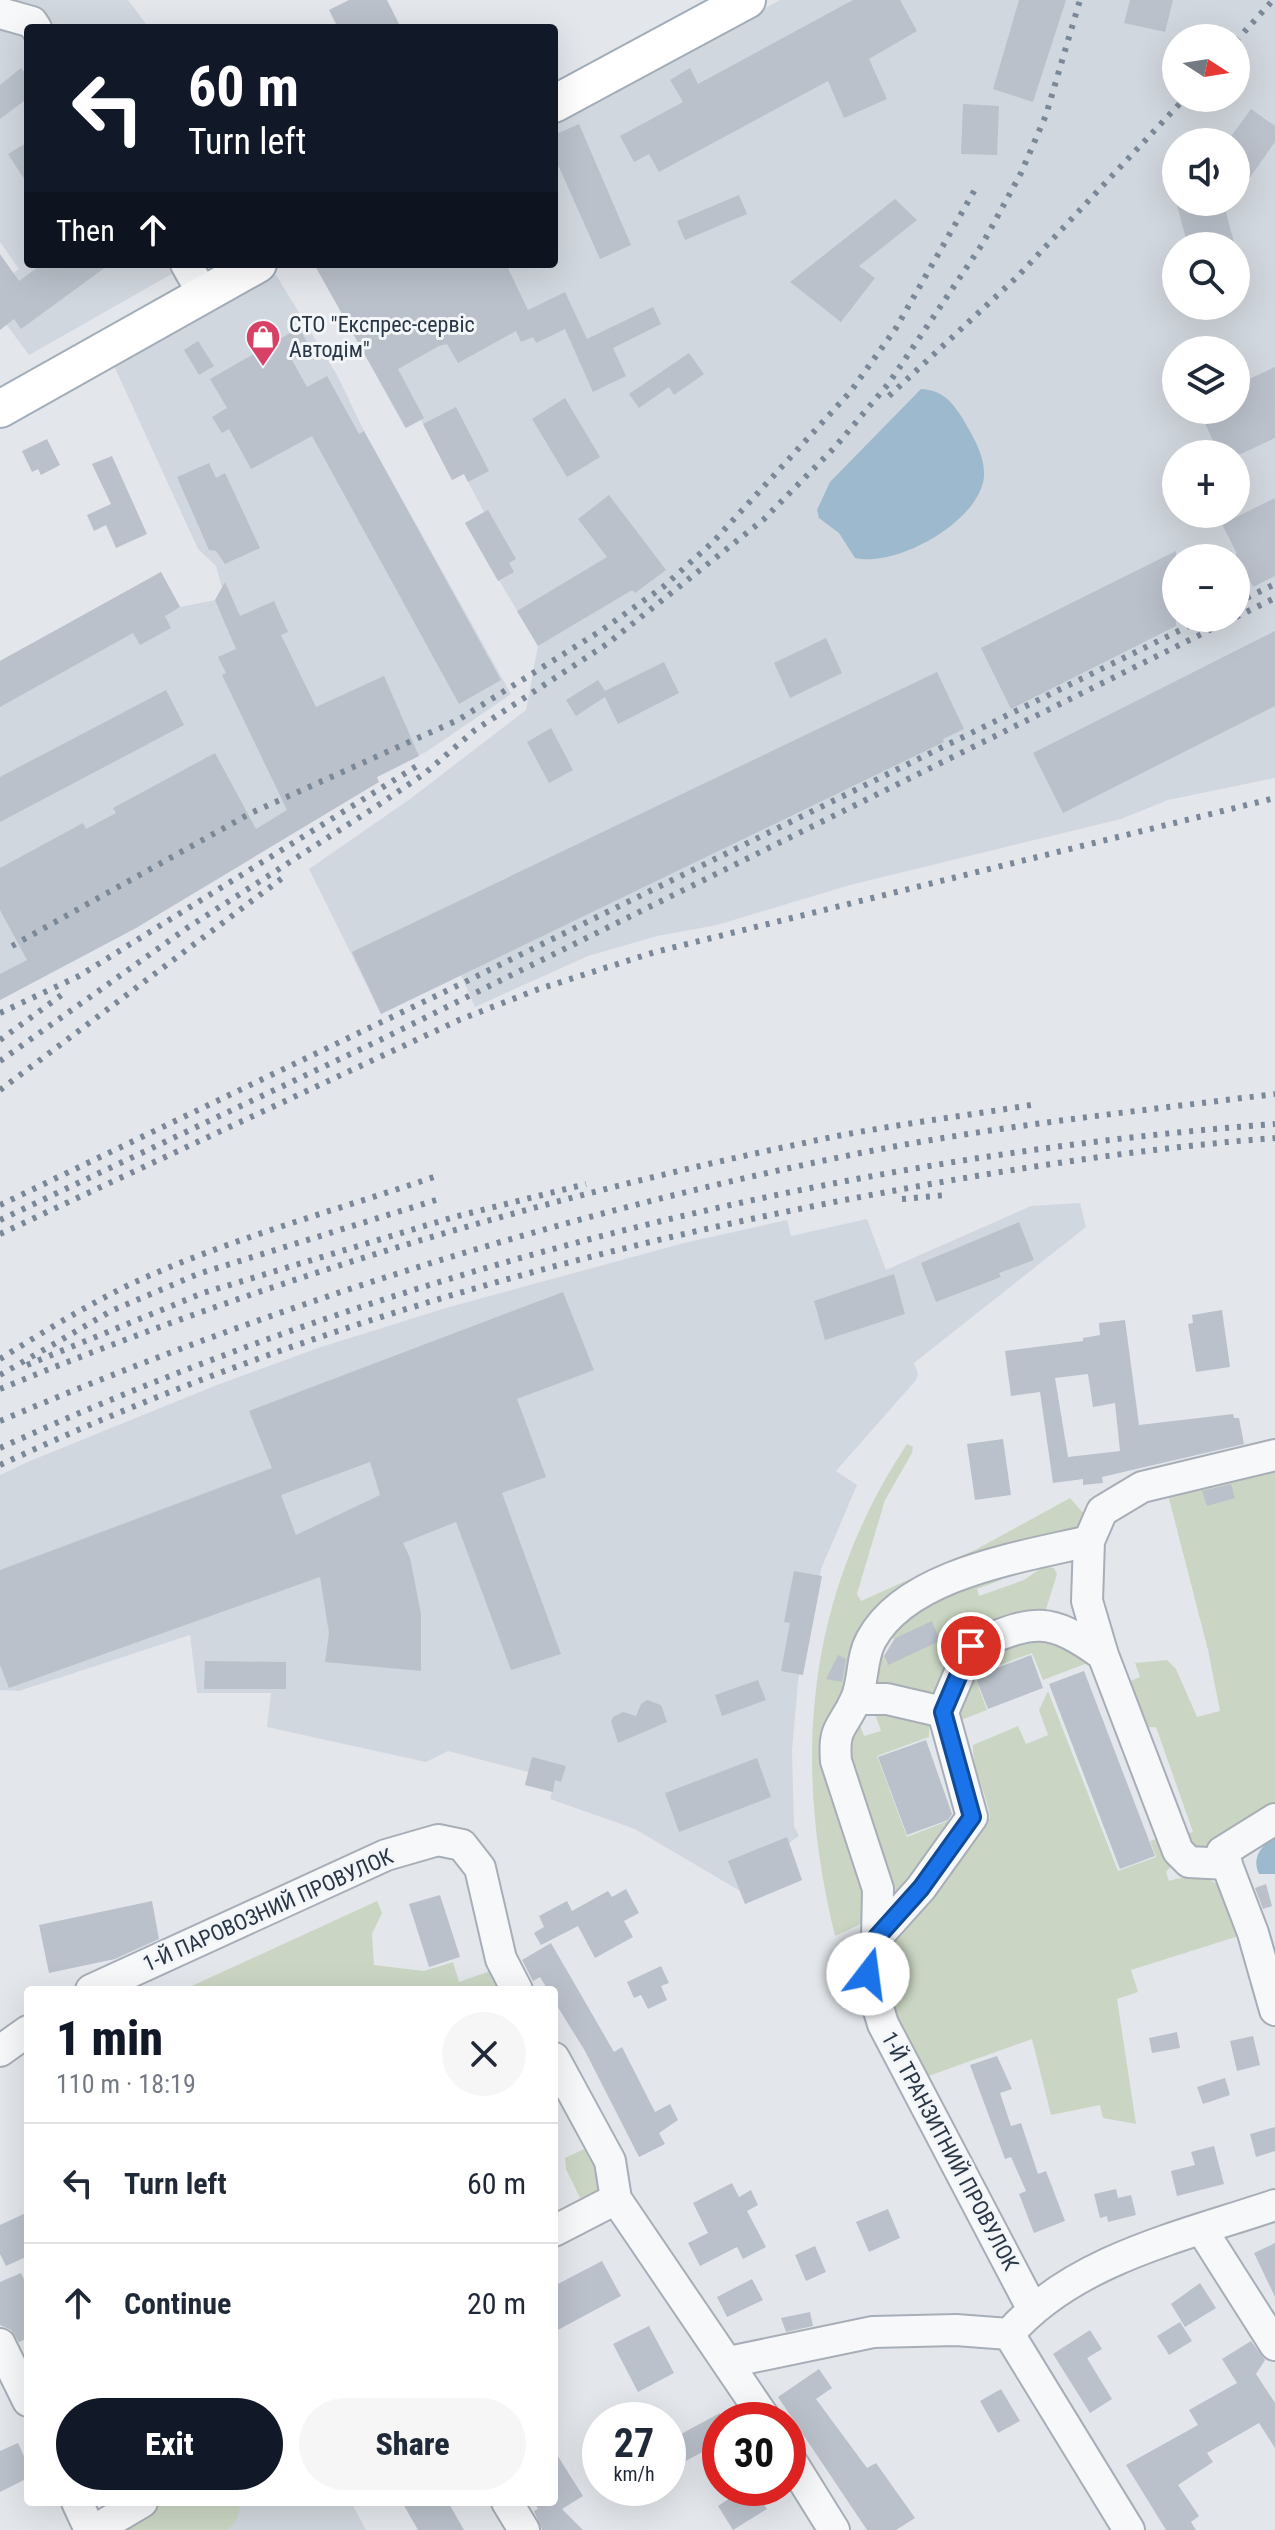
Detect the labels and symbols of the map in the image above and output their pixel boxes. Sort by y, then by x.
north arrow [1162,24,1250,112]
place label: СТО "Експрес-сервіс Автодім" [289,312,475,362]
shop icon: СТО "Експрес-сервіс Автодім" [244,318,282,368]
pin [937,1612,1005,1680]
street label: 1-Й ПАРОВОЗНИЙ ПРОВУЛОК [139,1843,397,1977]
position arrow [826,1932,910,2016]
street label: 1-Й ТРАНЗИТНИЙ ПРОВУЛОК [876,2027,1024,2275]
speed limit sign: 30 [702,2402,806,2506]

